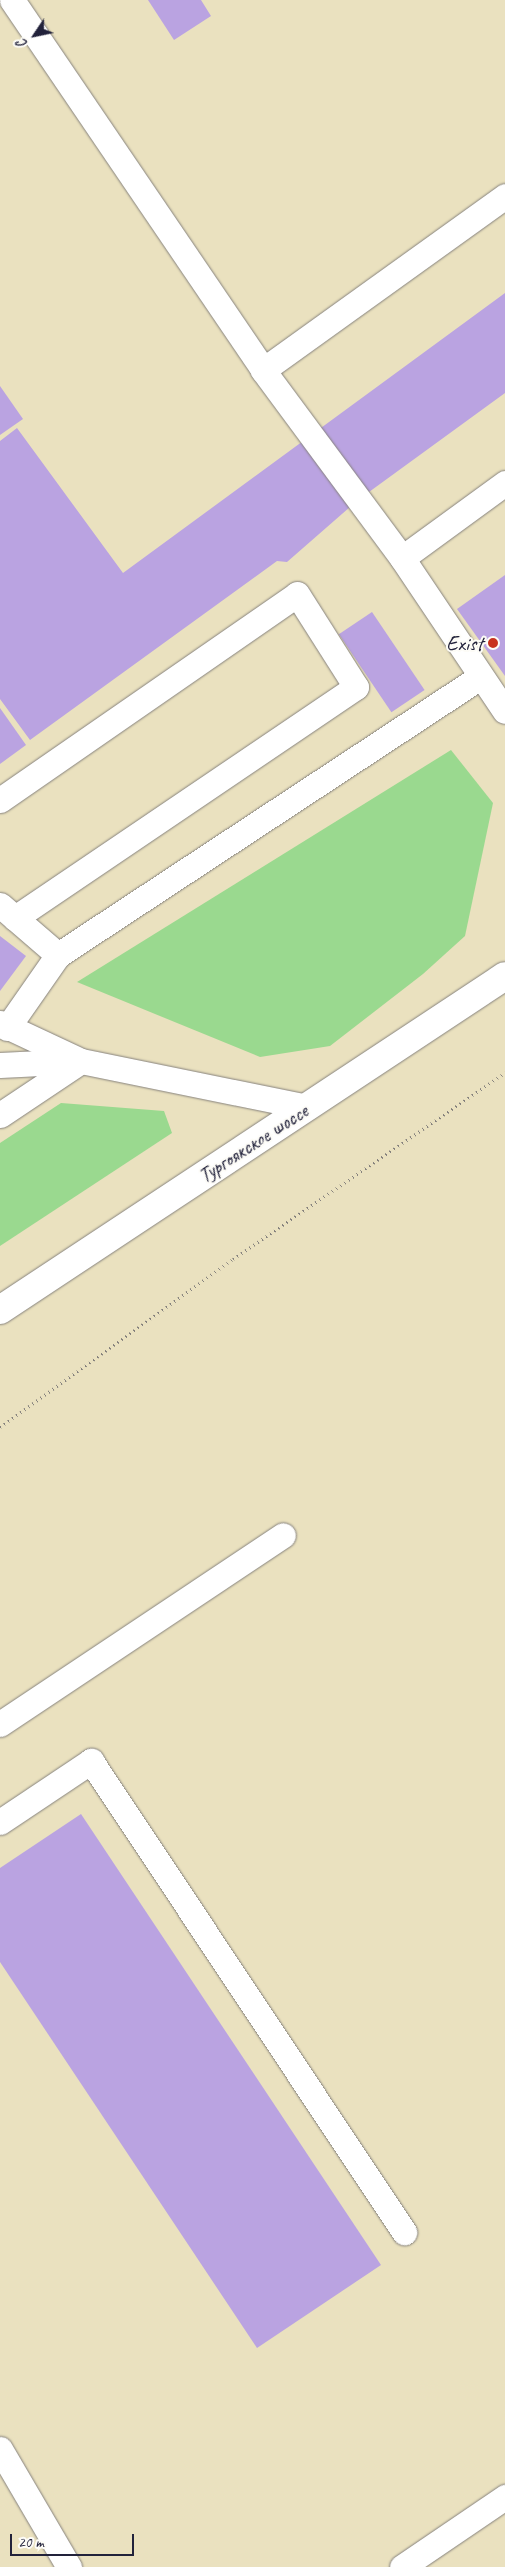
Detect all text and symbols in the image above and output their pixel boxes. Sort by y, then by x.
north arrow [10,10,60,60]
text: С [13,36,31,51]
place label: Exist [446,630,483,656]
marker: Exist [487,637,499,649]
street label: Тургоякское шоссе [193,1098,313,1188]
scale bar [12,2524,136,2556]
text: 20 m [18,2533,44,2552]

